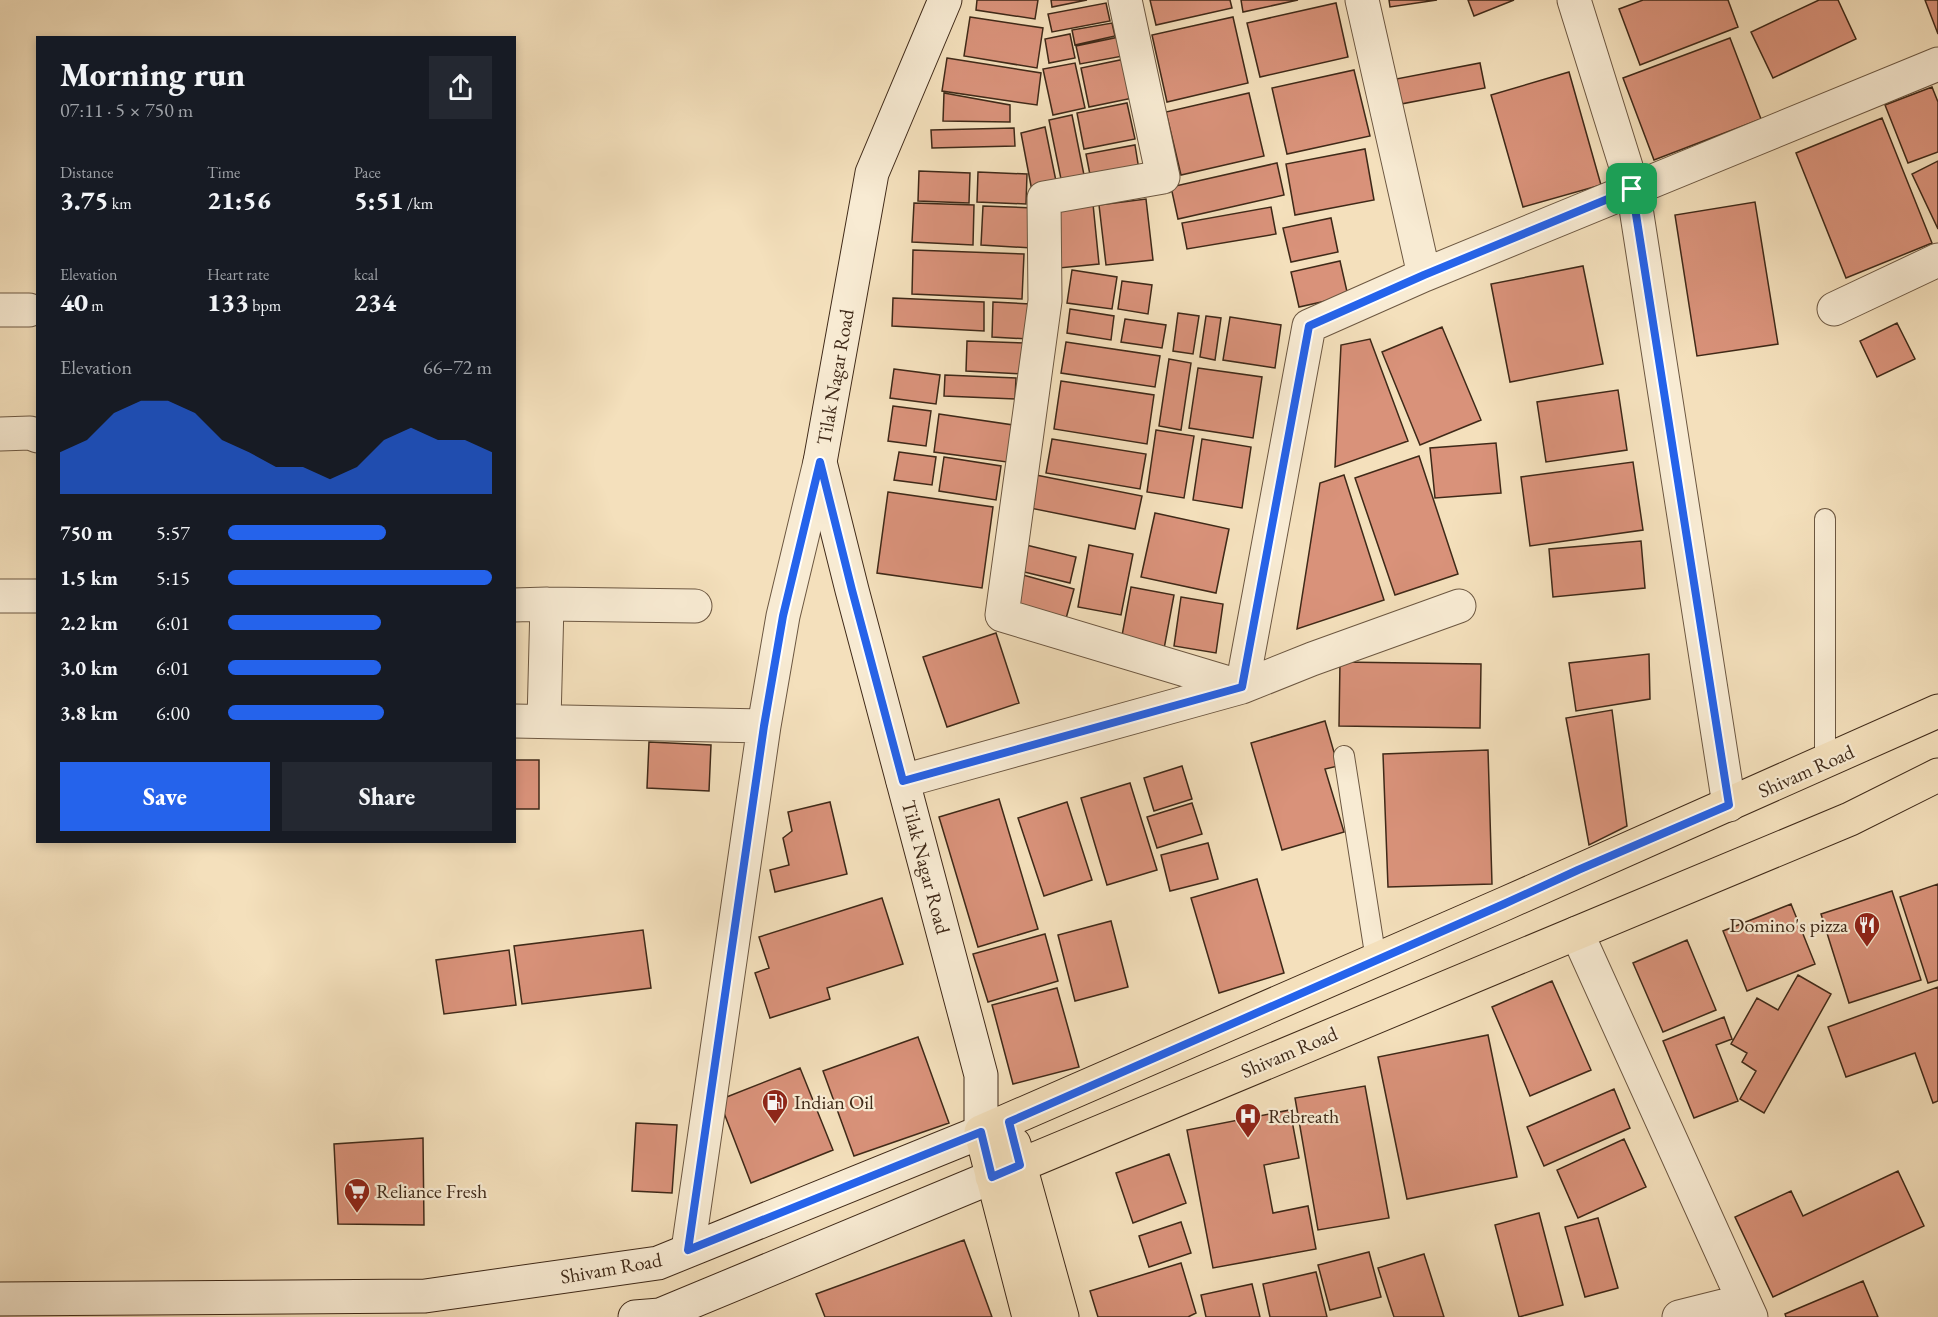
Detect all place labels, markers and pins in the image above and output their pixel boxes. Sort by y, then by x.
pin [1606,163,1657,214]
restaurant icon: Domino's pizza [1852,910,1882,948]
place label: Domino's pizza [1729,912,1848,938]
fuel station icon: Indian Oil [760,1087,790,1125]
place label: Indian Oil [794,1089,874,1115]
hospital icon: Rebreath [1233,1101,1263,1139]
place label: Rebreath [1268,1103,1339,1129]
supermarket icon: Reliance Fresh [342,1176,372,1214]
place label: Reliance Fresh [376,1178,487,1204]

